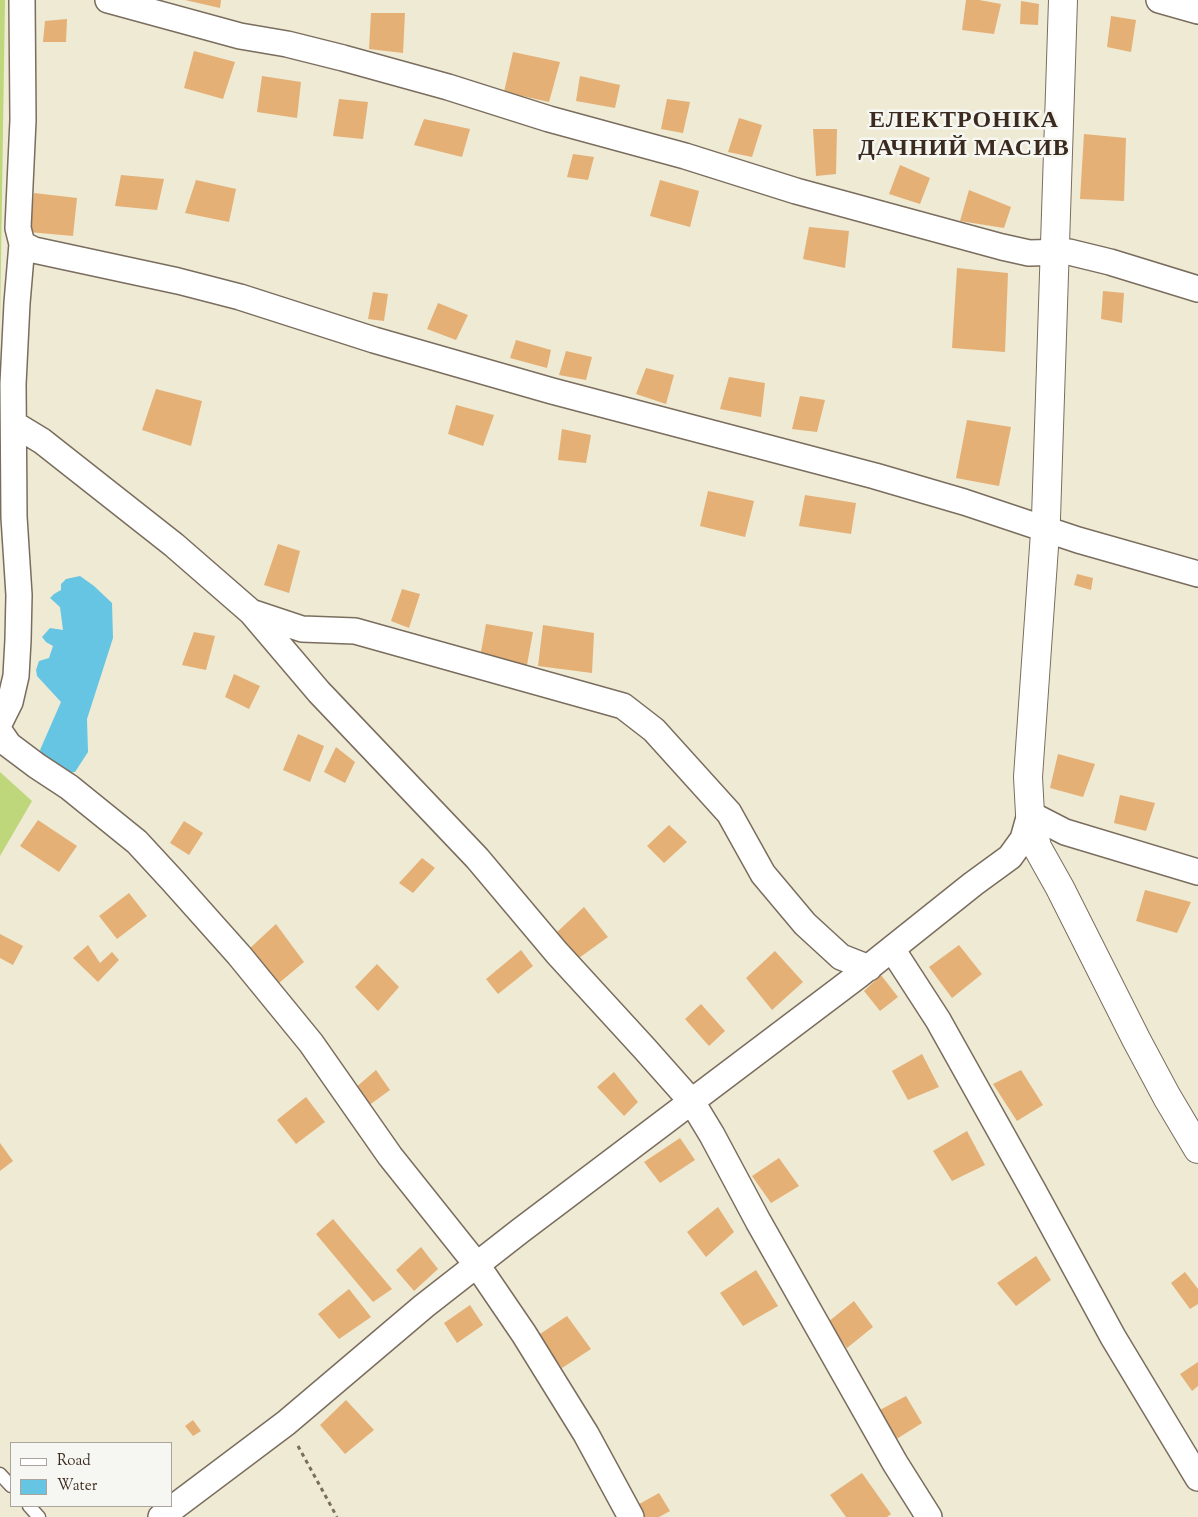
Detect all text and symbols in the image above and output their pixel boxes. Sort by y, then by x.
district label: ЕЛЕКТРОНІКА ДАЧНИЙ МАСИВ [857,109,1071,165]
legend [10,1442,172,1507]
text: Road [57,1451,91,1472]
text: Water [57,1476,97,1497]

